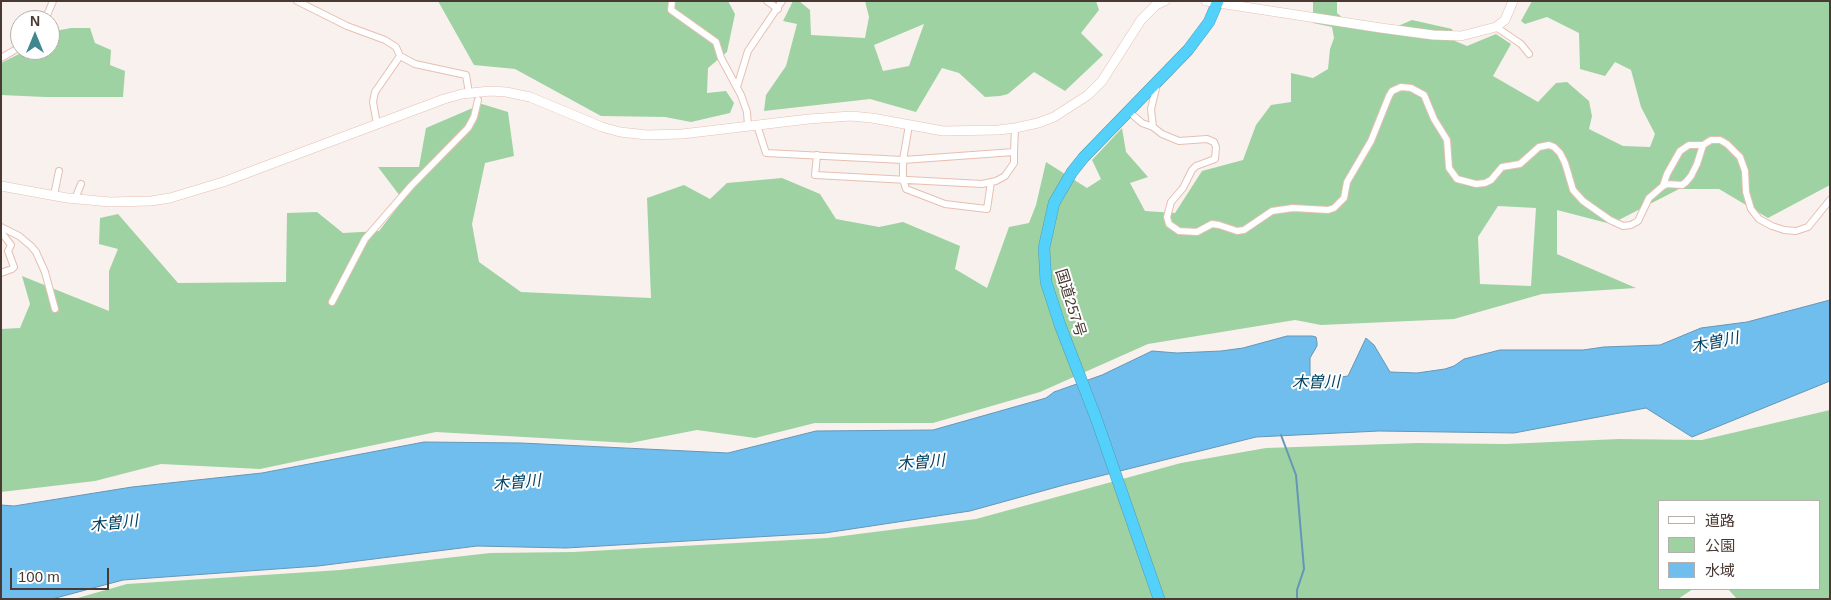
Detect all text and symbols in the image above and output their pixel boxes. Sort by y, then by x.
north arrow [10,10,60,60]
text: N [30,13,40,29]
street label: 国道257号 [1051,267,1089,339]
water label: 木曽川 [1690,329,1740,357]
water label: 木曽川 [1292,373,1340,393]
water label: 木曽川 [896,451,946,475]
water label: 木曽川 [492,471,542,495]
legend [1658,500,1821,590]
water label: 木曽川 [89,512,139,536]
text: 道路 [1705,512,1735,529]
text: 公園 [1705,537,1735,554]
scale bar [12,558,111,590]
text: 水域 [1705,562,1735,579]
text: 100 m [18,568,60,585]

